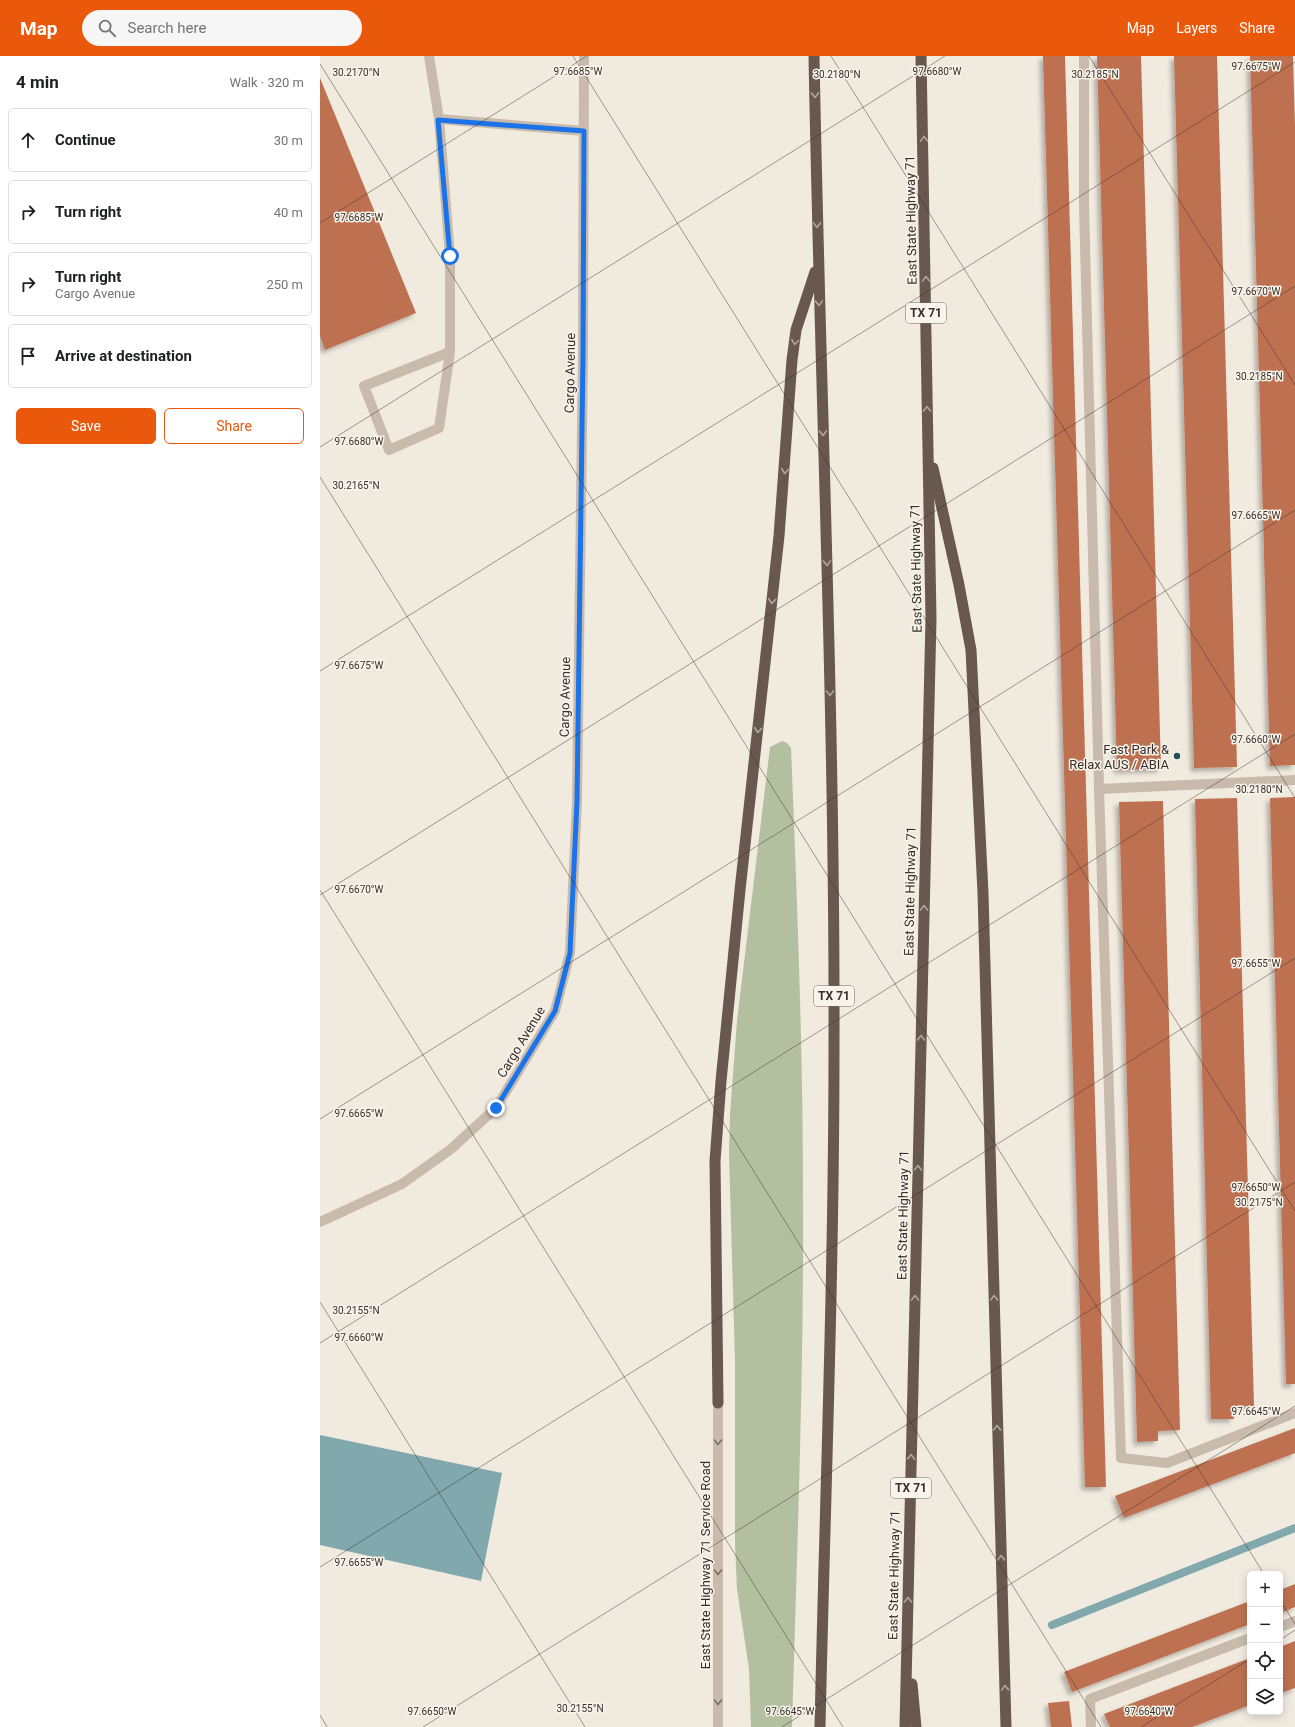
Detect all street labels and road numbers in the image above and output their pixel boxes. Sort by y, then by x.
street label: East State Highway 71 [902,155,920,285]
road number: TX 71 [906,303,946,323]
street label: Cargo Avenue [562,333,578,413]
street label: East State Highway 71 [907,503,925,633]
street label: Cargo Avenue [557,657,573,737]
street label: East State Highway 71 [901,826,919,956]
road number: TX 71 [814,986,854,1006]
street label: Cargo Avenue [494,1004,548,1080]
street label: East State Highway 71 [894,1150,912,1280]
street label: East State Highway 71 Service Road [698,1461,713,1669]
road number: TX 71 [891,1478,931,1498]
street label: East State Highway 71 [885,1510,903,1640]

